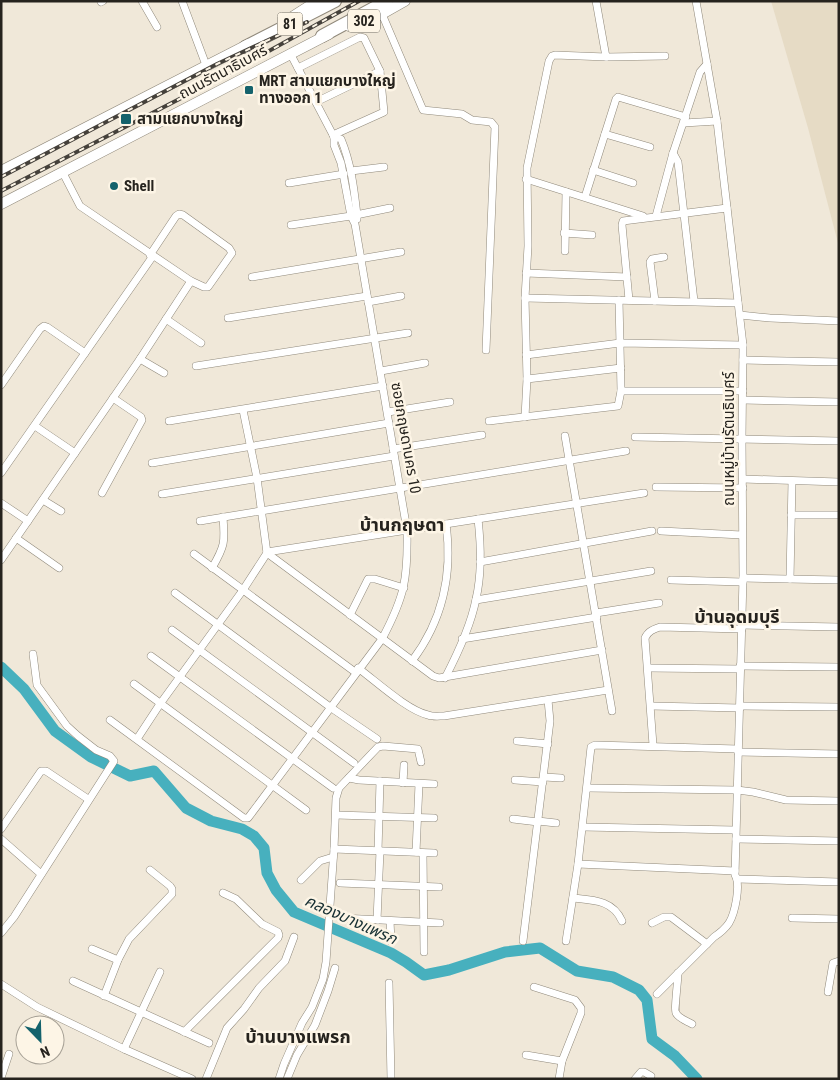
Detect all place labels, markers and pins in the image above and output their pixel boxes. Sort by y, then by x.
place label: MRT สามแยกบางใหญ่ ทางออก 1 [259,72,396,107]
marker: MRT สามแยกบางใหญ่ ทางออก 1 [243,84,255,96]
place label: สามแยกบางใหญ่ [137,110,243,128]
marker: สามแยกบางใหญ่ [119,112,133,126]
place label: Shell [124,177,154,195]
marker: Shell [108,180,120,192]

